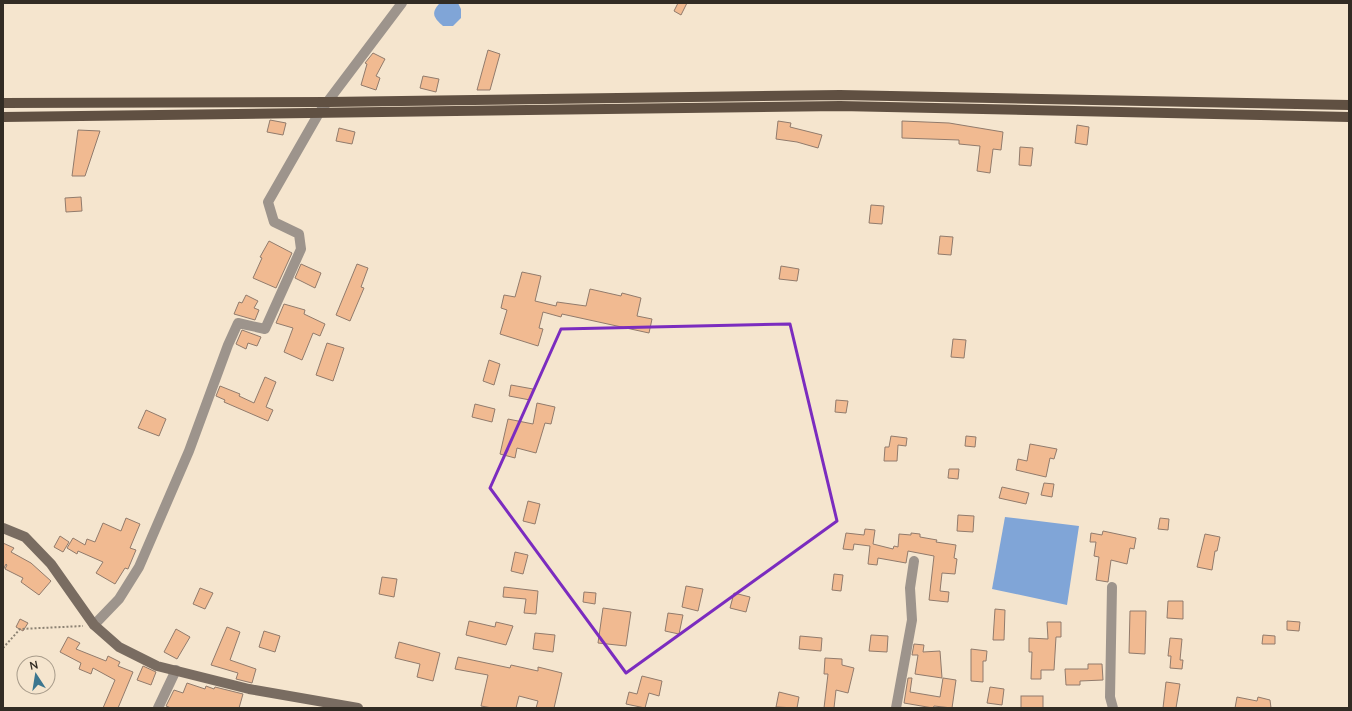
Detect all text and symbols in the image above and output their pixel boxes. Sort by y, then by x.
north arrow [16,655,56,695]
text: N [28,657,39,672]

